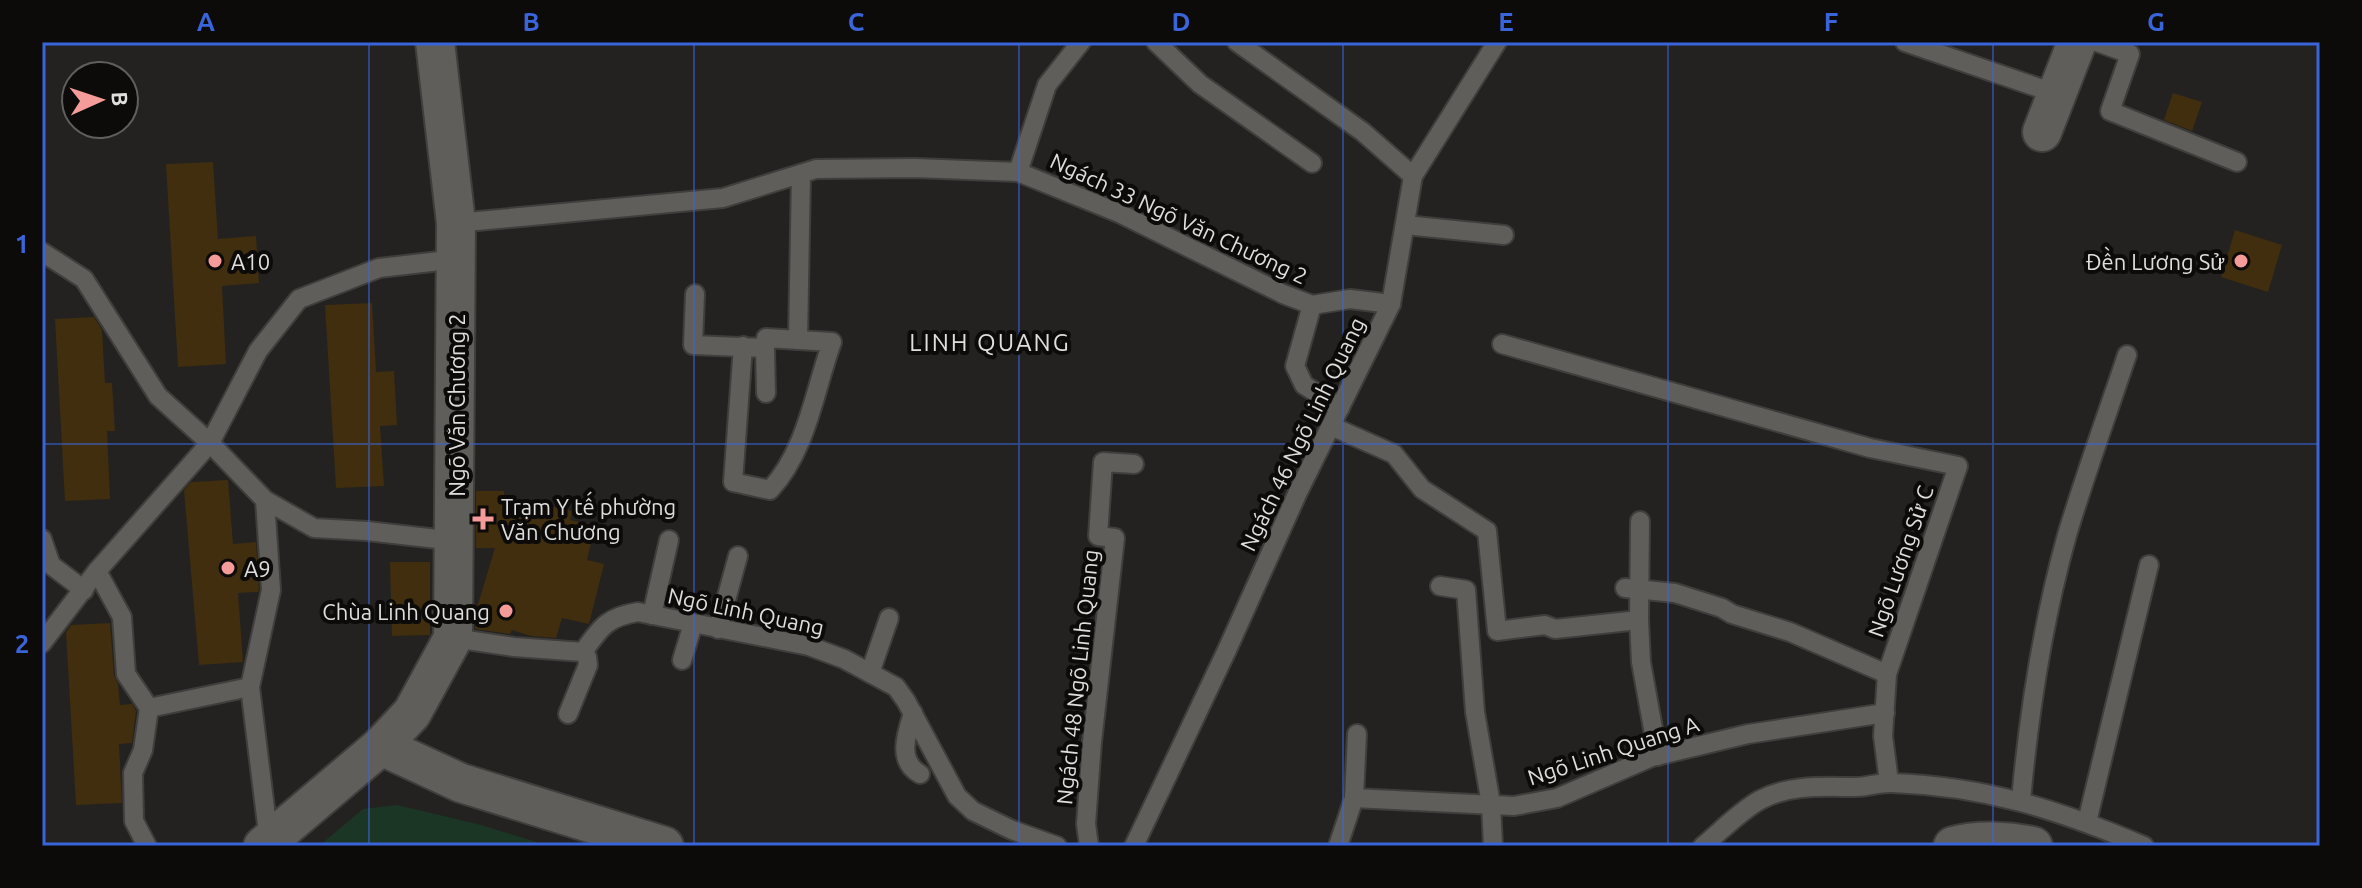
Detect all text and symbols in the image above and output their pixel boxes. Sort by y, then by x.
text: A [197,7,216,36]
text: B [522,7,540,36]
text: C [848,7,865,36]
text: D [1172,7,1190,36]
text: E [1498,7,1514,36]
text: F [1824,7,1838,36]
text: G [2147,7,2165,36]
north arrow [60,60,140,140]
text: B [108,91,133,107]
street label: Ngách 33 Ngõ Văn Chương 2 [1046,147,1312,289]
text: 1 [15,229,29,258]
place label: Đền Lương Sử [2086,246,2225,274]
place label: A10 [231,249,270,274]
marker: A10 [206,252,224,270]
marker: Đền Lương Sử [2232,252,2250,270]
street label: Ngõ Văn Chương 2 [444,313,469,497]
street label: Ngách 46 Ngõ Linh Quang [1235,313,1369,555]
district label: LINH QUANG [909,329,1071,356]
street label: Ngõ Lương Sử C [1862,482,1938,640]
place label: Trạm Y tế phường Văn Chương [501,491,676,544]
marker: Trạm Y tế phường Văn Chương [472,508,494,530]
street label: Ngách 48 Ngõ Linh Quang [1051,548,1103,806]
place label: A9 [244,556,271,581]
marker: A9 [219,559,237,577]
street label: Ngõ Linh Quang [666,582,826,640]
place label: Chùa Linh Quang [322,599,490,624]
marker: Chùa Linh Quang [497,602,515,620]
text: 2 [15,629,29,658]
street label: Ngõ Linh Quang A [1524,710,1702,789]

